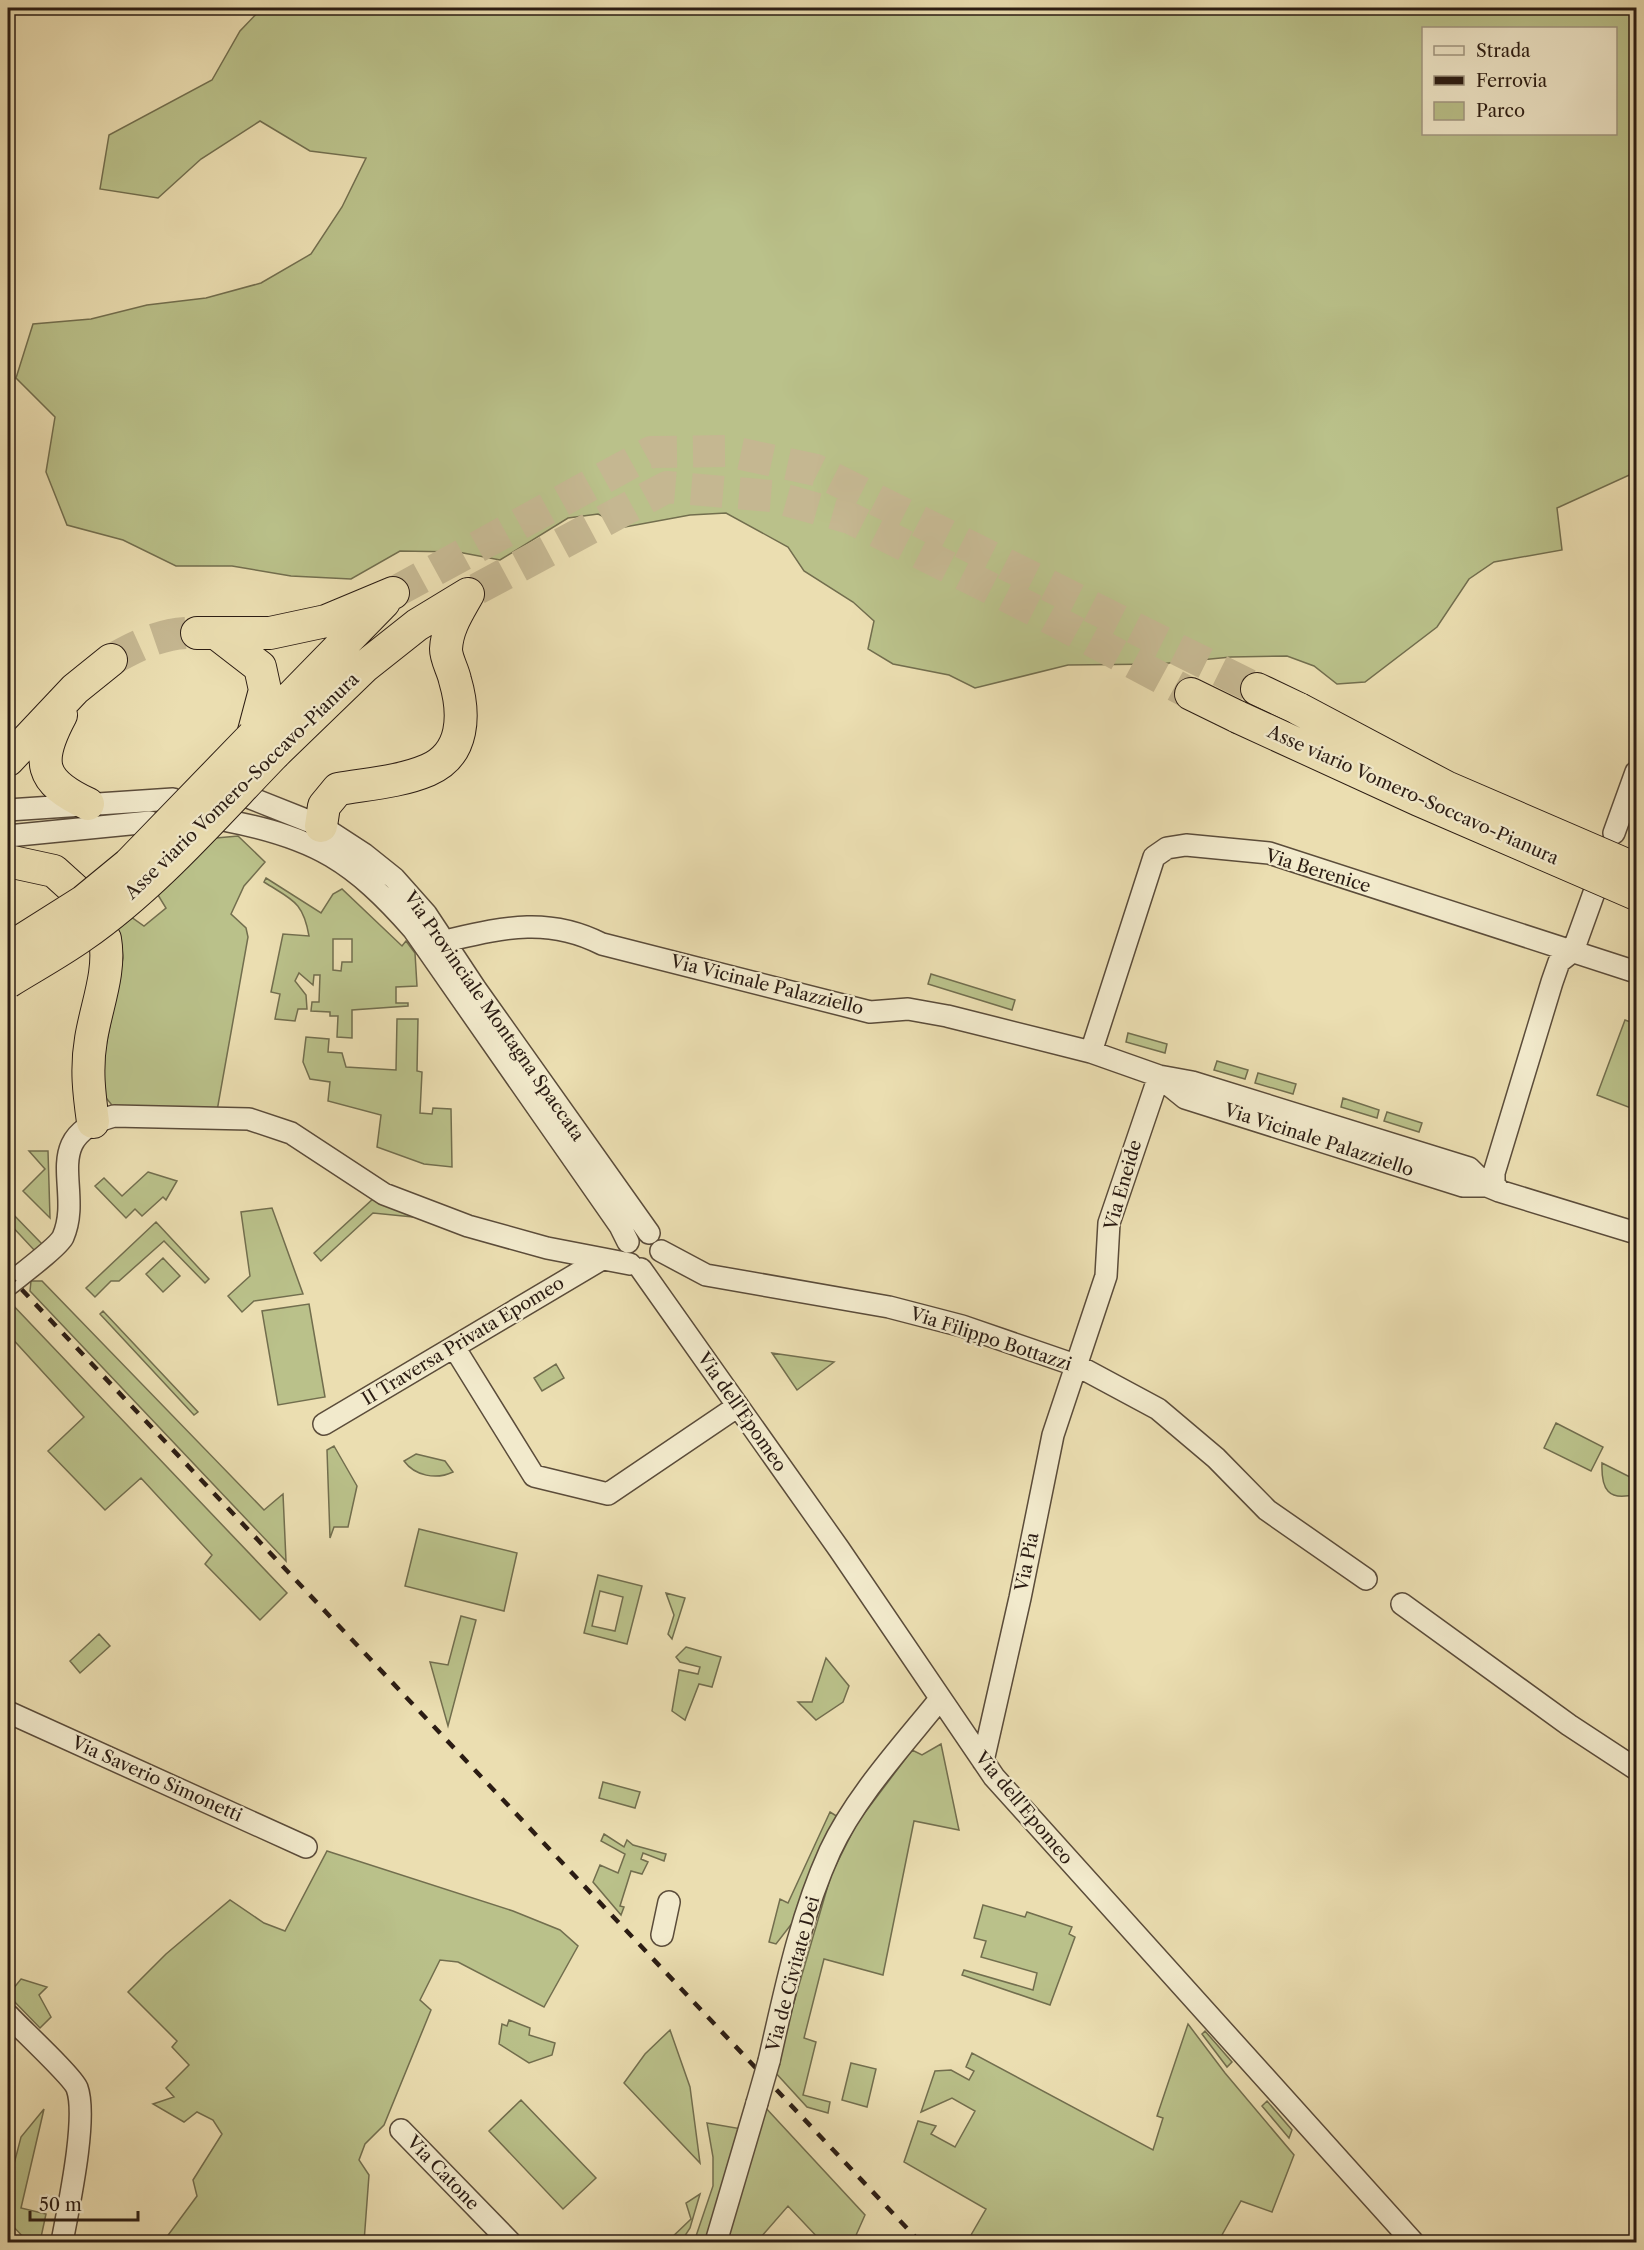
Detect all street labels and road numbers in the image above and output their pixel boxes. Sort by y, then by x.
street label: Asse viario Vomero-Soccavo-Pianura [120,668,364,905]
street label: Asse viario Vomero-Soccavo-Pianura [1263,720,1562,870]
street label: Via Berenice [1262,844,1373,897]
street label: Via Provinciale Montagna Spaccata [398,886,589,1145]
street label: Via Vicinale Palazziello [667,950,866,1020]
street label: Via Vicinale Palazziello [1220,1099,1417,1181]
street label: Via Eneide [1099,1137,1146,1234]
street label: II Traversa Privata Epomeo [358,1272,568,1410]
street label: Via Filippo Bottazzi [907,1302,1075,1376]
street label: Via dell'Epomeo [692,1347,791,1476]
street label: Via Pia [1010,1530,1044,1594]
street label: Via Saverio Simonetti [68,1731,246,1827]
street label: Via dell'Epomeo [970,1746,1078,1869]
street label: Via de Civitate Dei [761,1893,824,2055]
street label: Via Catone [402,2131,484,2215]

